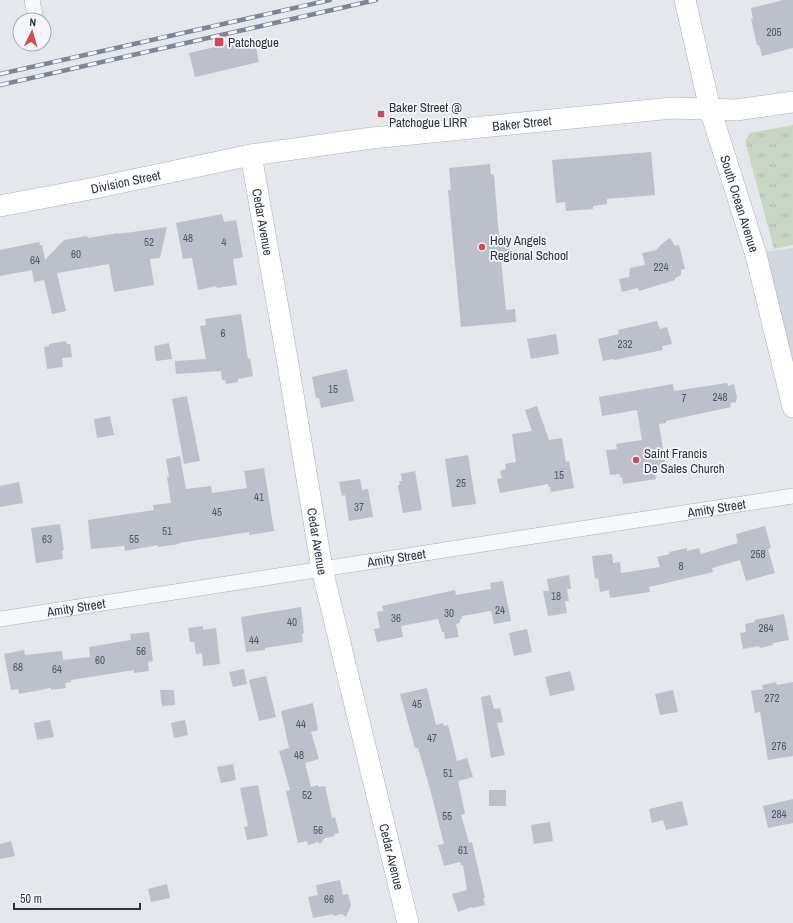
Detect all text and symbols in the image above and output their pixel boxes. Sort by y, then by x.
north arrow [12,12,52,52]
text: N [29,15,37,29]
house number: 205 [766,25,782,39]
place label: Patchogue [228,34,279,51]
marker: Patchogue [213,36,225,48]
place label: Baker Street @ Patchogue LIRR [389,99,468,131]
marker: Baker Street @ Patchogue LIRR [376,109,386,119]
street label: Baker Street [492,112,552,135]
street label: South Ocean Avenue [716,153,763,254]
street label: Division Street [89,166,162,198]
street label: Cedar Avenue [248,187,277,257]
house number: 48 [183,231,193,245]
place label: Holy Angels Regional School [490,232,568,264]
house number: 52 [144,235,154,249]
house number: 4 [221,235,227,249]
marker: Holy Angels Regional School [477,242,487,252]
house number: 60 [71,247,81,261]
house number: 64 [30,253,40,267]
house number: 224 [653,260,669,274]
house number: 6 [220,326,226,340]
house number: 232 [617,337,633,351]
house number: 15 [328,382,338,396]
house number: 248 [712,390,728,404]
house number: 7 [681,391,687,405]
place label: Saint Francis De Sales Church [644,445,725,477]
marker: Saint Francis De Sales Church [631,455,641,465]
house number: 15 [554,468,564,482]
house number: 25 [456,476,466,490]
house number: 41 [254,490,264,504]
street label: Amity Street [685,495,747,521]
house number: 37 [354,500,364,514]
house number: 45 [212,505,222,519]
street label: Cedar Avenue [303,507,331,577]
house number: 51 [162,524,172,538]
house number: 63 [42,532,52,546]
house number: 55 [129,532,139,546]
street label: Amity Street [365,545,427,571]
house number: 258 [750,547,766,561]
house number: 8 [678,559,684,573]
house number: 18 [551,589,561,603]
street label: Amity Street [45,595,107,621]
house number: 24 [495,603,505,617]
house number: 30 [444,606,454,620]
house number: 36 [391,611,401,625]
house number: 40 [287,615,297,629]
house number: 264 [758,621,774,635]
house number: 44 [249,633,259,647]
house number: 56 [136,644,146,658]
house number: 60 [95,653,105,667]
house number: 68 [13,660,23,674]
house number: 64 [52,662,62,676]
house number: 272 [764,691,780,705]
house number: 45 [412,697,422,711]
house number: 44 [296,717,306,731]
house number: 47 [427,731,437,745]
house number: 276 [771,739,787,753]
house number: 48 [294,748,304,762]
house number: 51 [443,766,453,780]
house number: 52 [302,788,312,802]
house number: 284 [771,807,787,821]
house number: 55 [442,809,452,823]
street label: Cedar Avenue [375,822,408,892]
house number: 56 [313,823,323,837]
house number: 61 [458,843,468,857]
scale bar [14,885,140,911]
text: 50 m [20,891,42,907]
house number: 66 [324,892,334,906]

